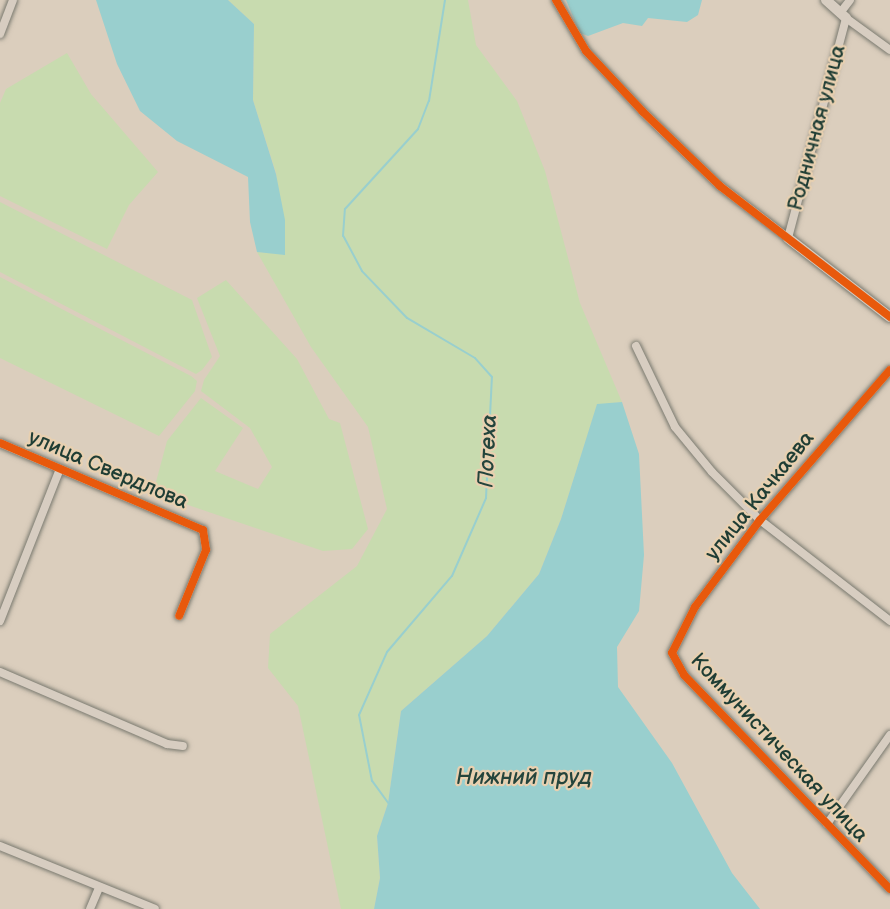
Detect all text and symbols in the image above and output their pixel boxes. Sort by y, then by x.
street label: Родничная улица [783,42,851,214]
water label: Потеха [473,414,503,488]
street label: улица Свердлова [24,425,192,515]
street label: улица Качкаева [700,426,820,566]
street label: Коммунистическая улица [685,648,873,848]
water label: Нижний пруд [456,765,592,791]

